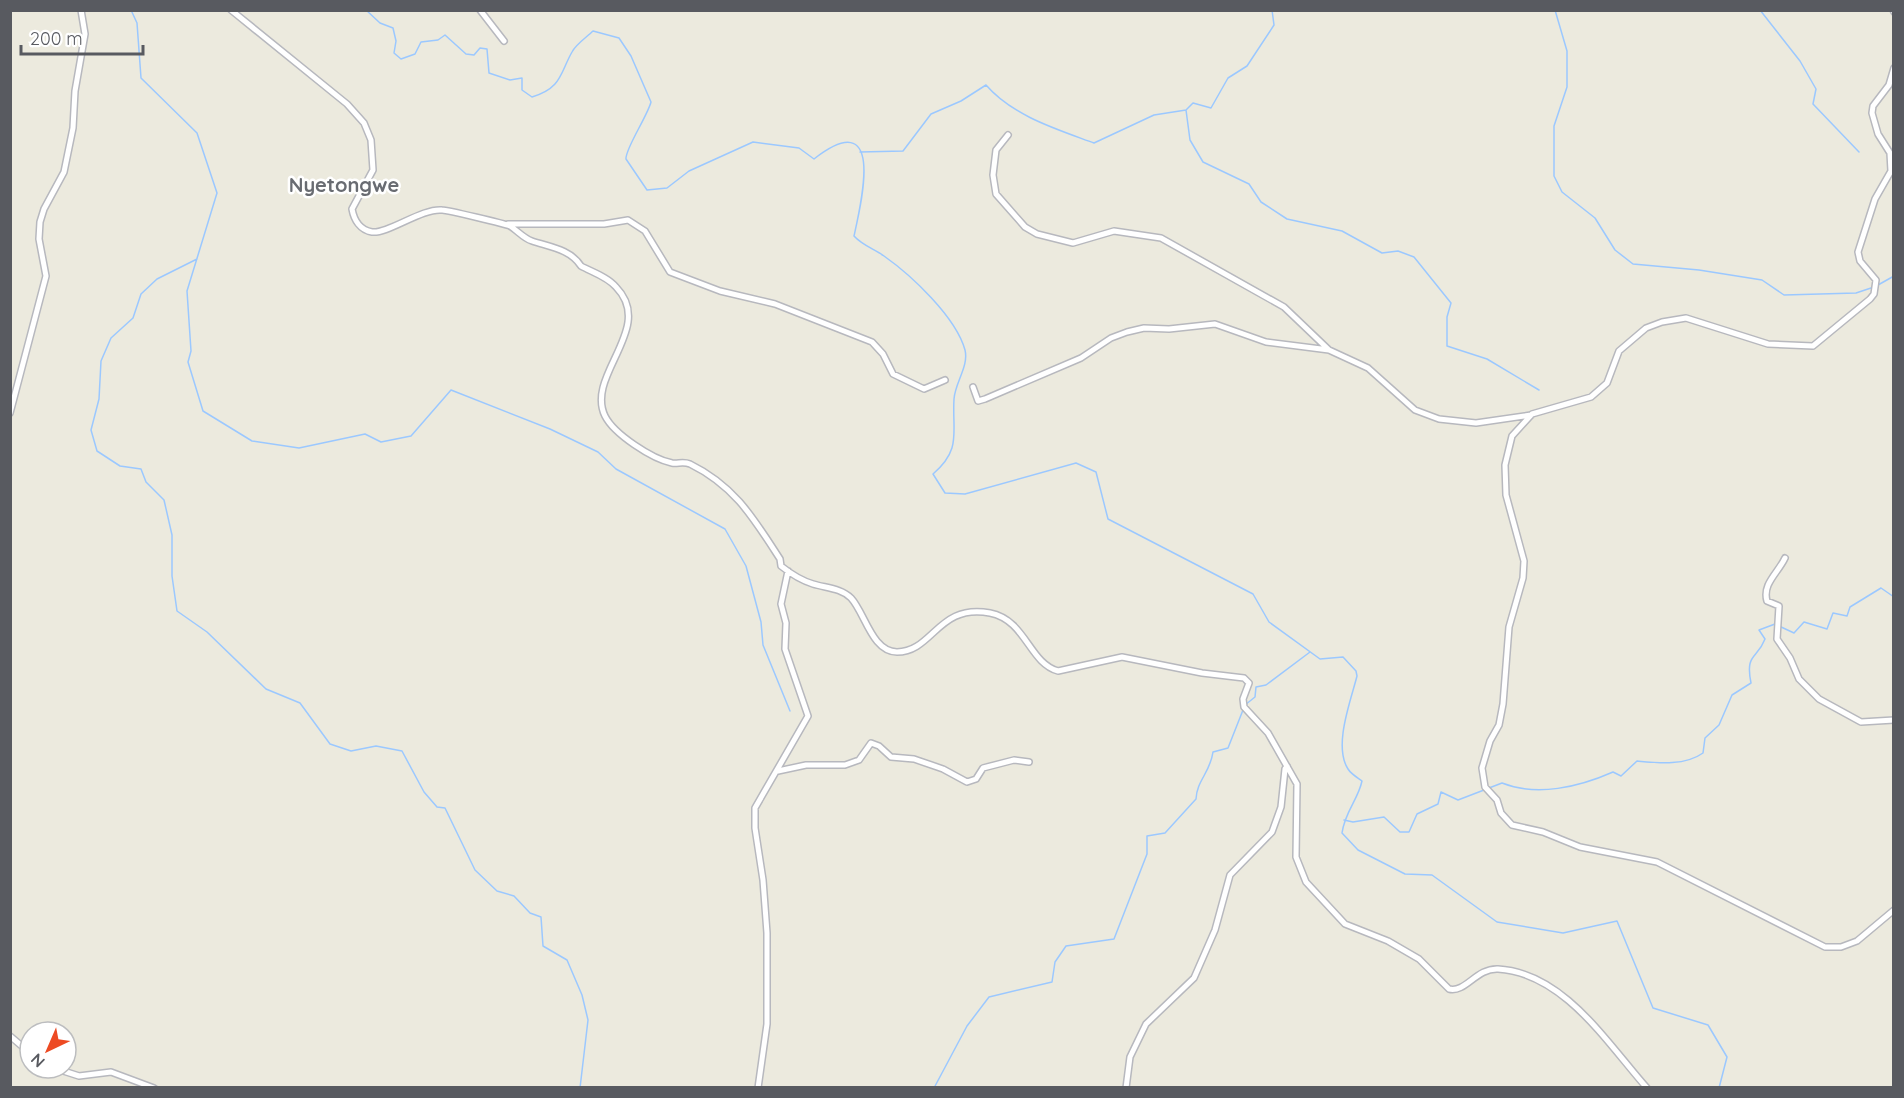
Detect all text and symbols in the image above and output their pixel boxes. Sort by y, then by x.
scale bar [21,18,142,56]
text: 200 m [30,27,83,50]
district label: Nyetongwe [289,172,399,197]
north arrow [18,1020,78,1080]
text: N [26,1050,49,1072]

